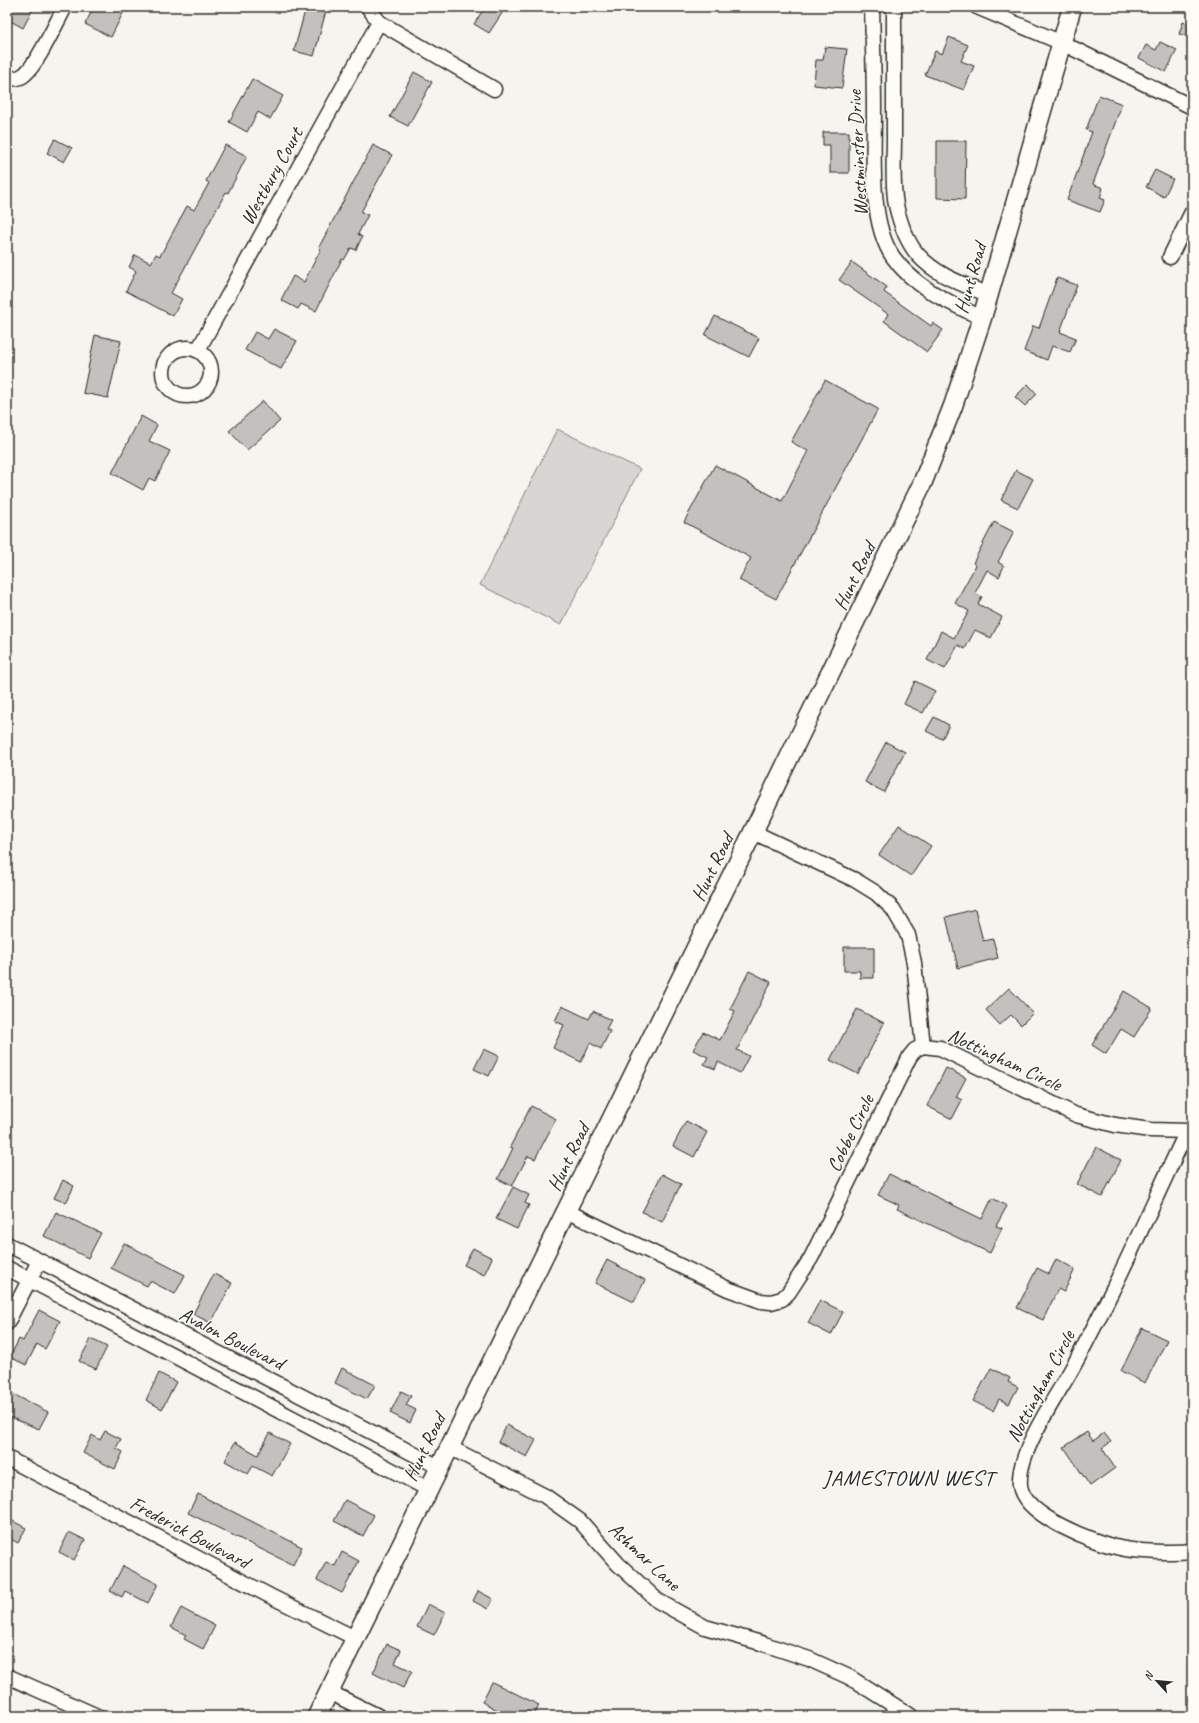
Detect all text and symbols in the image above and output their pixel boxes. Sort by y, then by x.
street label: Westminster Drive [842,88,873,217]
street label: Westbury Court [235,121,310,229]
street label: Hunt Road [949,237,993,316]
street label: Hunt Road [827,535,883,614]
street label: Hunt Road [685,826,741,905]
street label: Nottingham Circle [944,1022,1067,1097]
street label: Cobbe Circle [821,1089,880,1176]
street label: Hunt Road [541,1116,597,1195]
street label: Avalon Boulevard [175,1301,291,1377]
street label: Nottingham Circle [1001,1325,1081,1446]
street label: Hunt Road [397,1406,453,1485]
district label: JAMESTOWN WEST [822,1464,999,1492]
street label: Frederick Boulevard [126,1490,257,1576]
street label: Ashmar Lane [603,1517,687,1597]
north arrow [1137,1661,1177,1701]
text: N [1140,1668,1157,1683]

